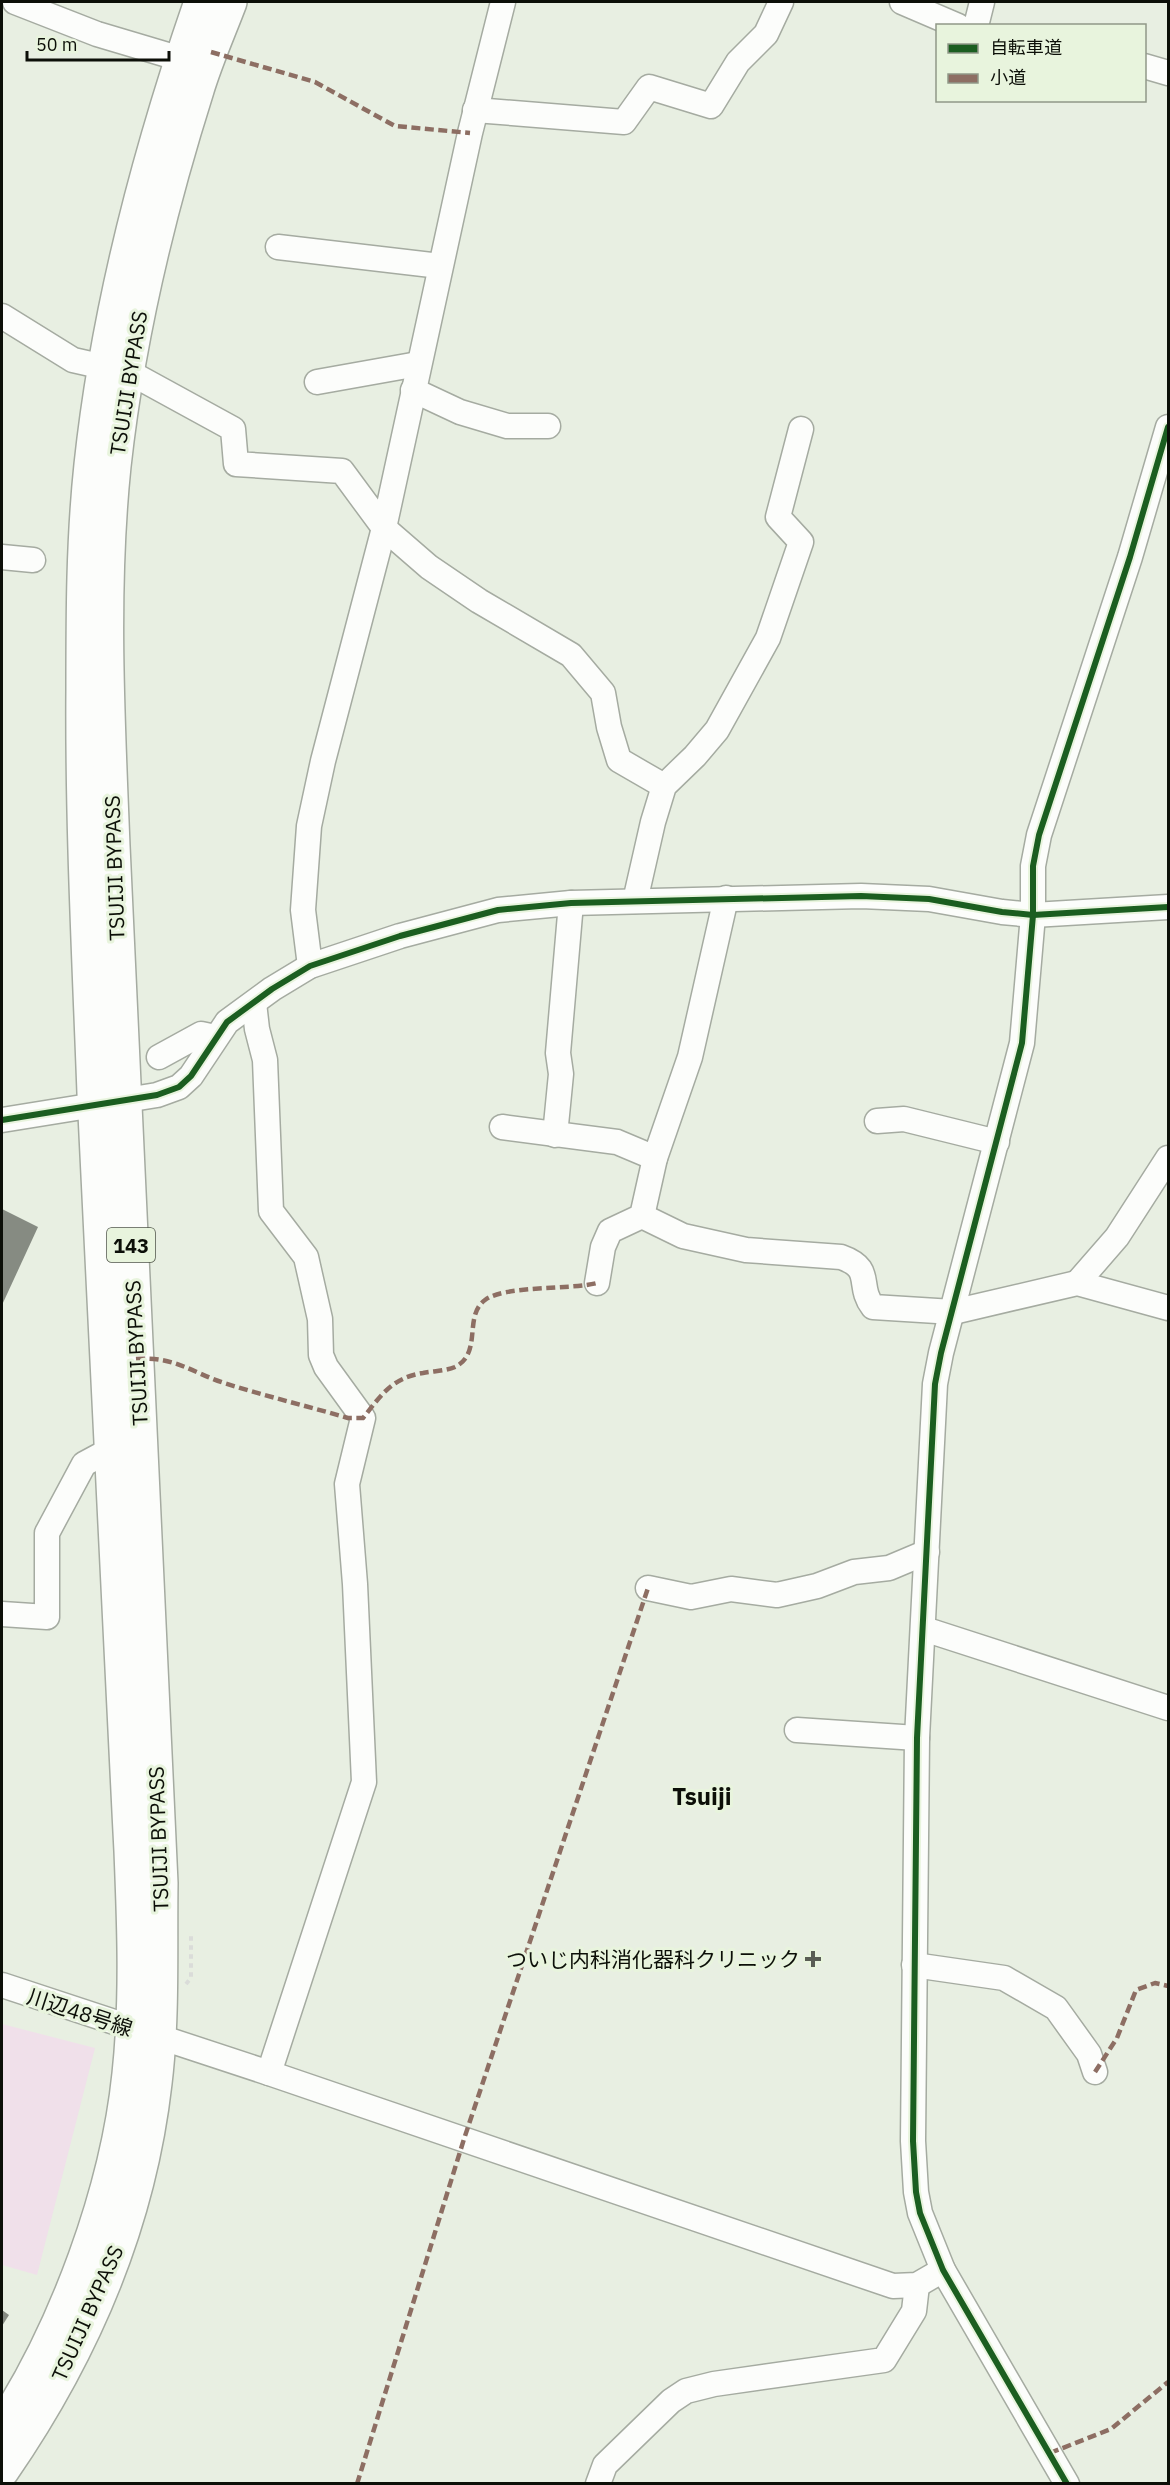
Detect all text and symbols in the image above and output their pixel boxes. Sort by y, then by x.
scale bar [27,24,170,62]
legend [936,24,1146,102]
text: 50 m [36,33,78,56]
text: 自転車道 [990,36,1062,59]
text: 小道 [990,66,1026,89]
street label: TSUIJI BYPASS [103,309,153,457]
street label: TSUIJI BYPASS [97,795,131,941]
road number: 143 [107,1228,155,1262]
street label: TSUIJI BYPASS [118,1280,154,1426]
street label: TSUIJI BYPASS [141,1766,175,1912]
district label: Tsuiji [672,1780,732,1812]
place label: ついじ内科消化器科クリニック [506,1945,800,1973]
marker: ついじ内科消化器科クリニック [804,1950,822,1968]
street label: 川辺48号線 [24,1982,136,2042]
street label: TSUIJI BYPASS [45,2241,129,2385]

